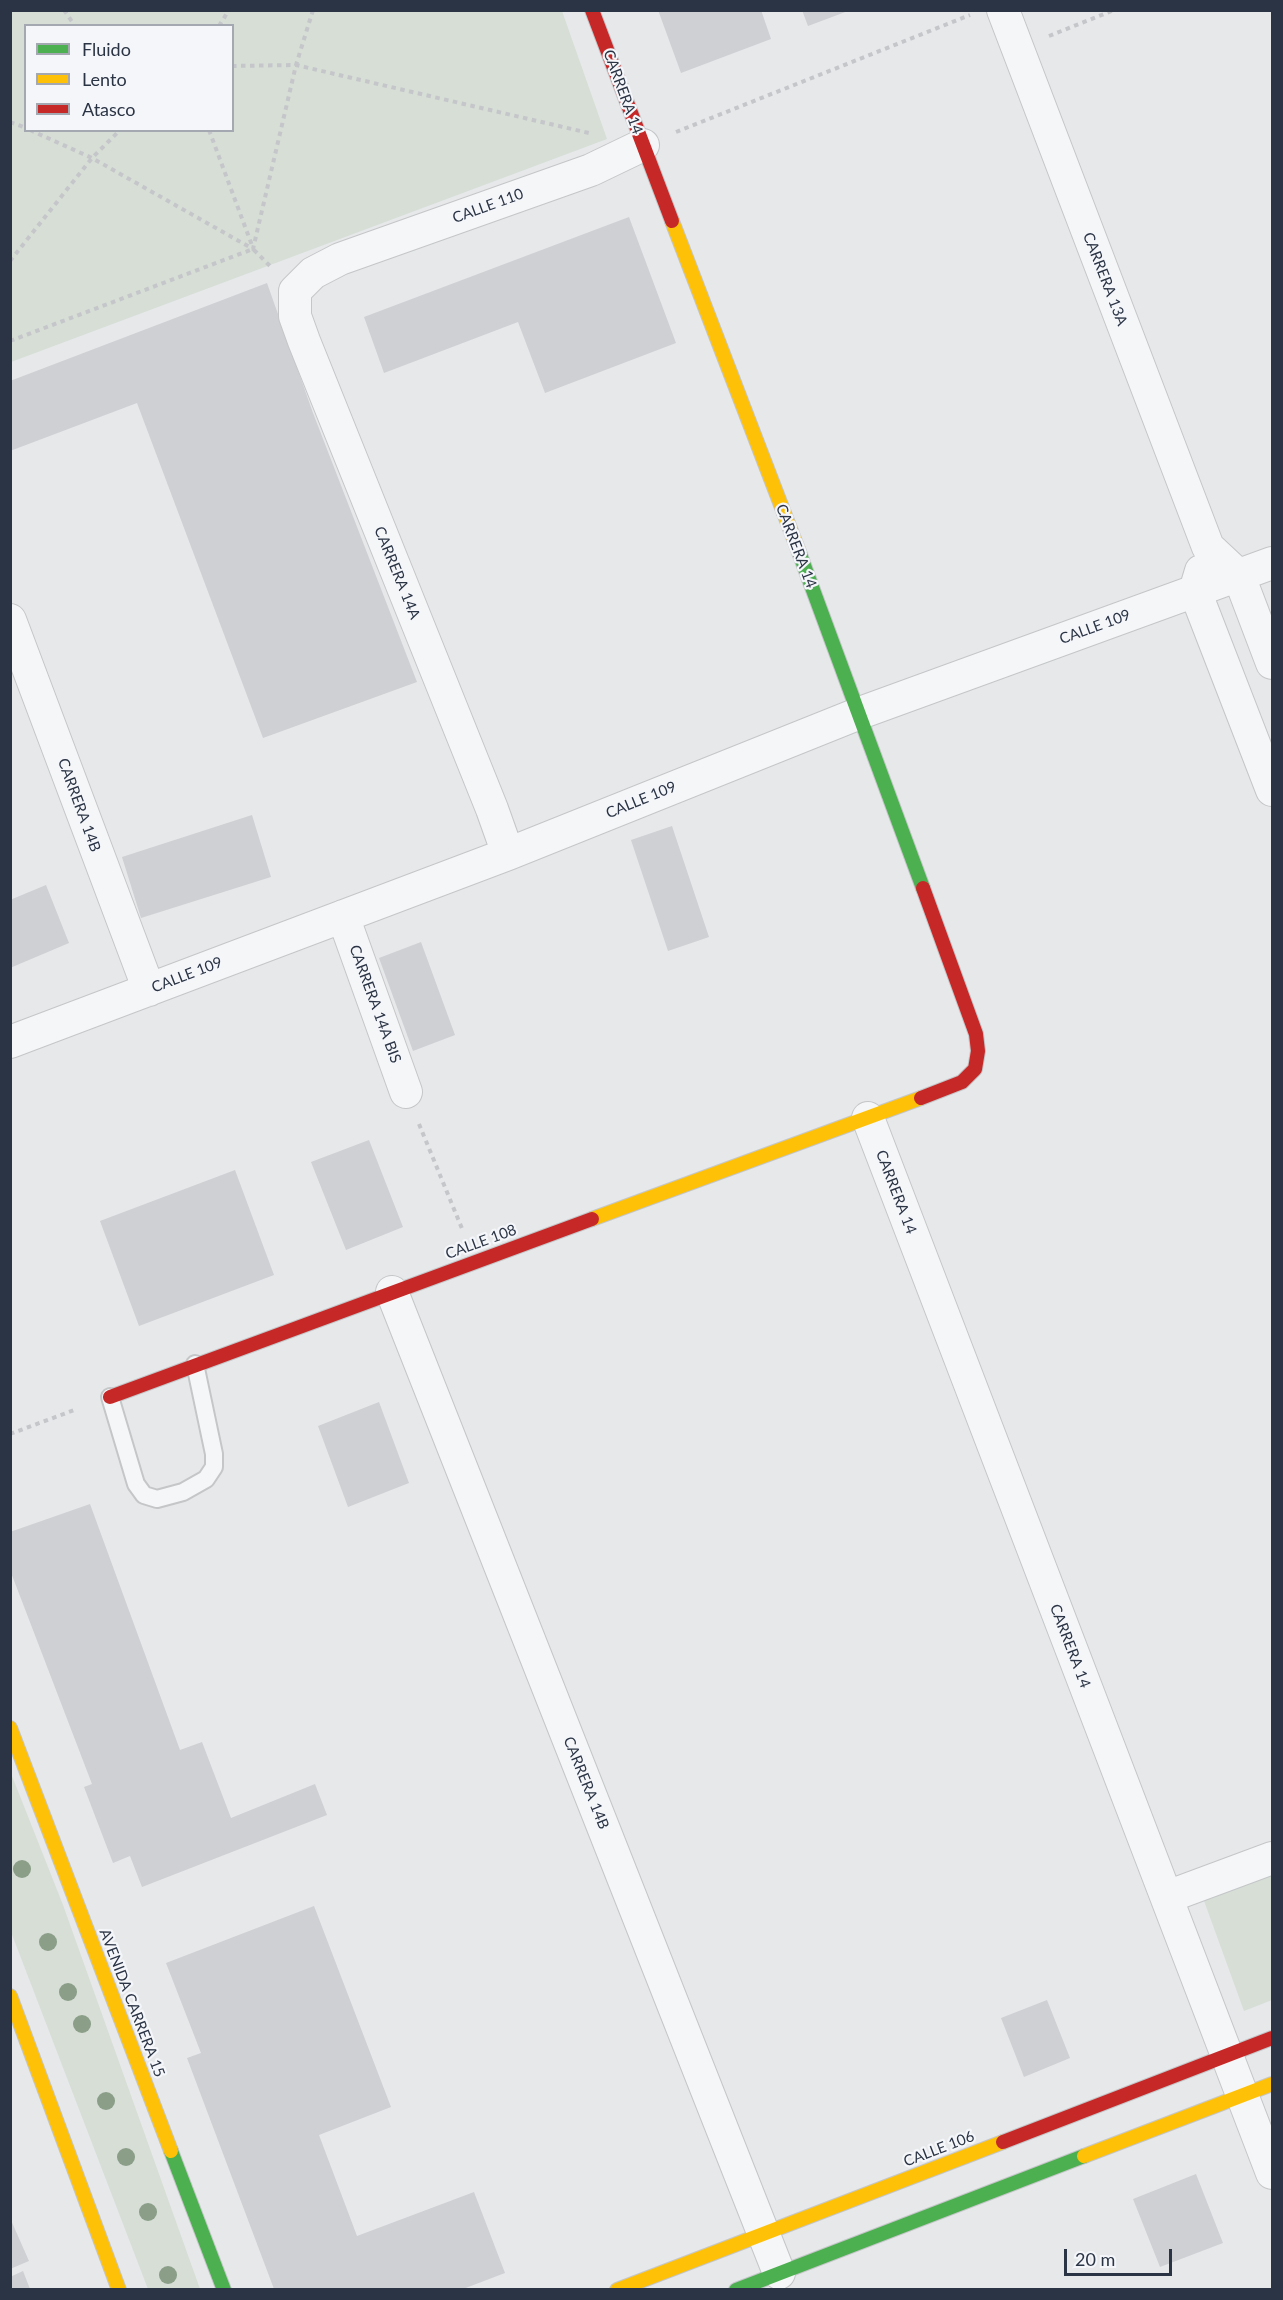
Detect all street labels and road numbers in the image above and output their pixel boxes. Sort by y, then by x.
street label: CARRERA 14 [599,47,647,137]
street label: CALLE 110 [450,185,526,227]
street label: CARRERA 13A [1079,230,1131,328]
street label: CARRERA 14 [772,501,820,591]
street label: CARRERA 14A [370,524,424,622]
street label: CALLE 109 [1057,606,1133,648]
street label: CARRERA 14B [54,756,104,854]
street label: CALLE 109 [603,778,679,822]
street label: CARRERA 14A BIS [345,942,405,1066]
street label: CALLE 109 [149,953,225,997]
street label: CARRERA 14 [872,1147,920,1237]
street label: CALLE 108 [443,1221,519,1263]
street label: CARRERA 14 [1046,1601,1094,1691]
street label: CARRERA 14B [559,1734,613,1832]
street label: AVENIDA CARRERA 15 [95,1926,169,2080]
street label: CALLE 106 [901,2127,977,2171]

